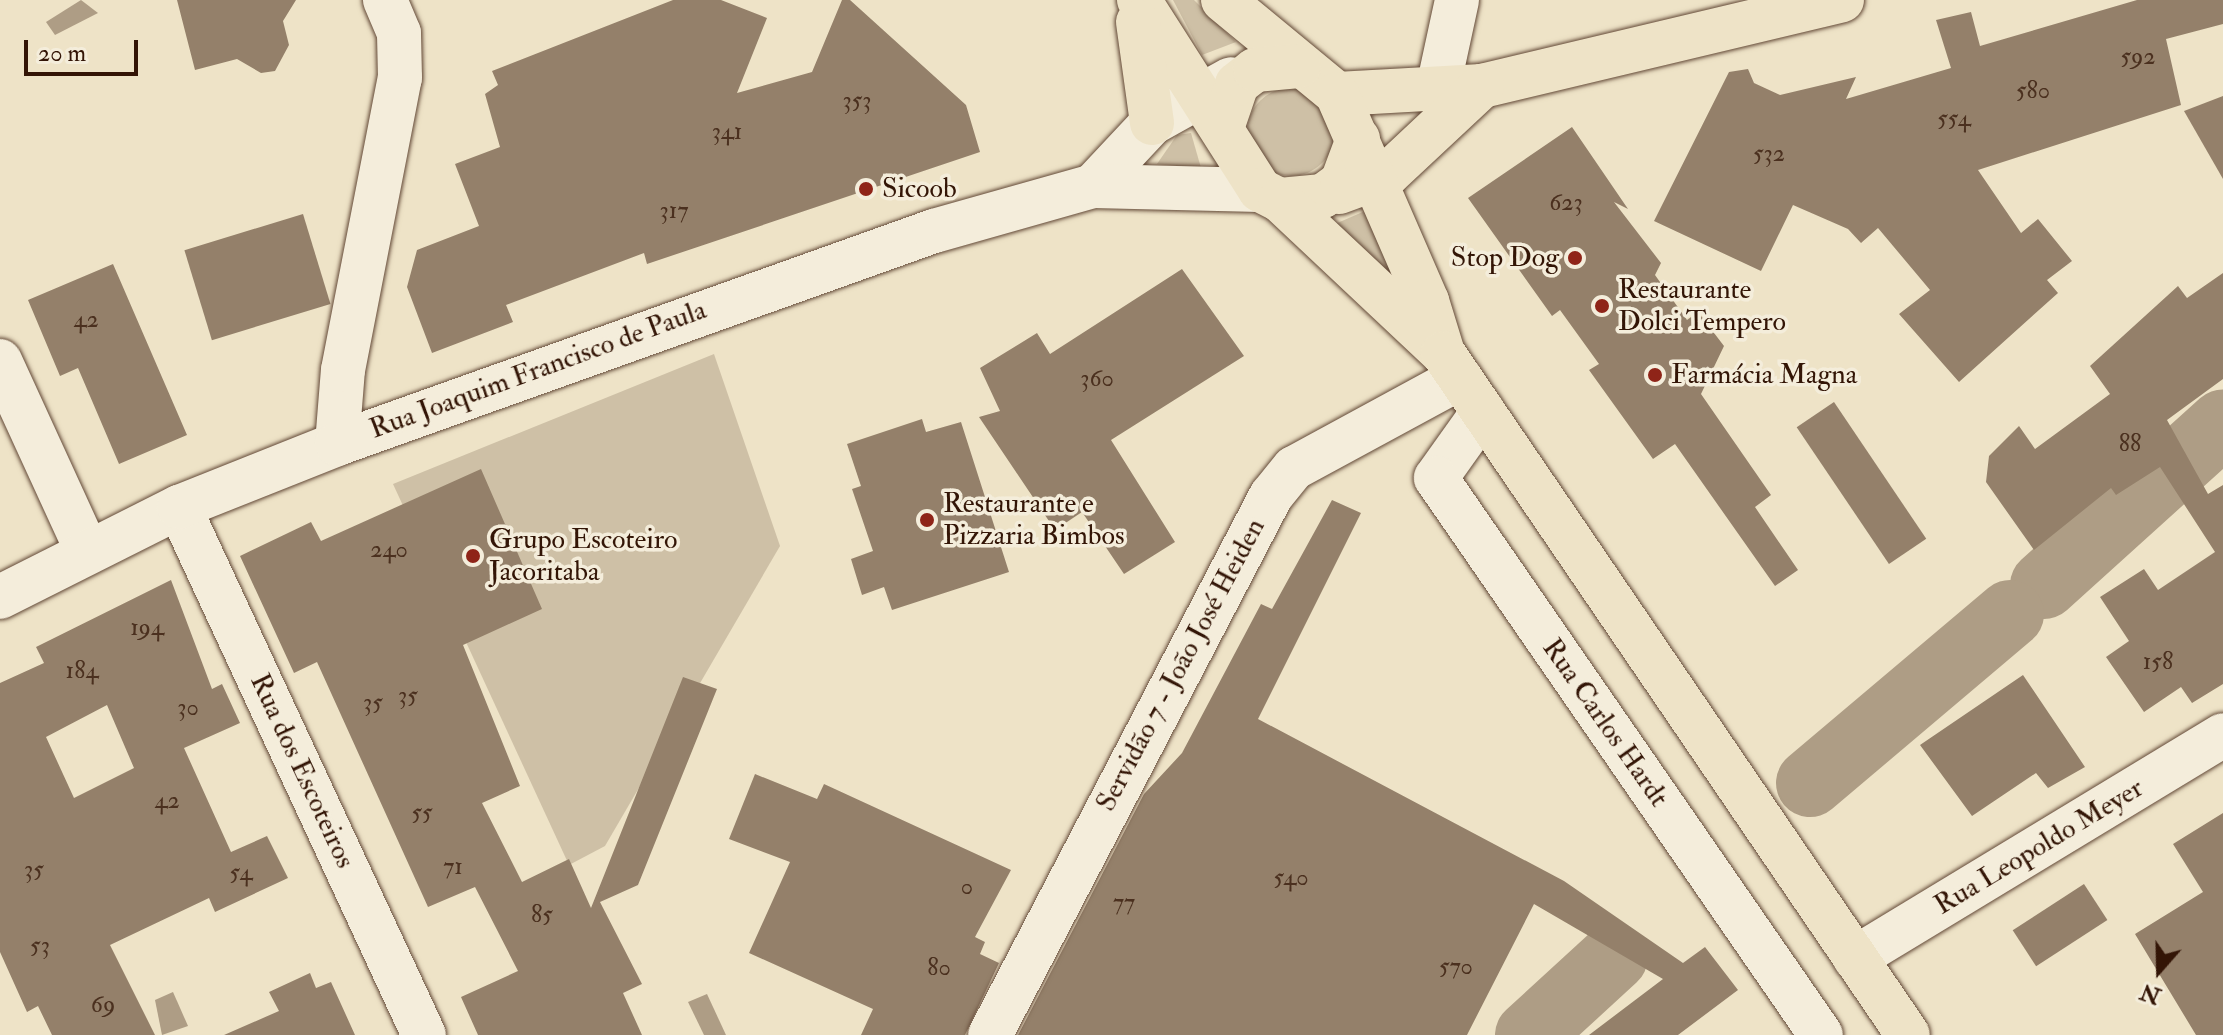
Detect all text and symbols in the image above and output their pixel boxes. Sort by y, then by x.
scale bar [28,24,142,74]
text: 20 m [38,38,86,69]
house number: 592 [2120,43,2156,71]
house number: 580 [2016,77,2050,105]
house number: 353 [843,87,871,115]
house number: 554 [1937,105,1971,133]
house number: 341 [712,118,742,146]
house number: 532 [1753,140,1785,168]
place label: Sicoob [882,172,957,206]
marker: Sicoob [857,180,875,198]
house number: 623 [1549,189,1583,217]
house number: 317 [660,197,688,225]
place label: Stop Dog [1451,241,1559,275]
marker: Stop Dog [1566,249,1584,267]
place label: Restaurante Dolci Tempero [1618,273,1786,339]
street label: Rua Joaquim Francisco de Paula [365,293,711,447]
marker: Restaurante Dolci Tempero [1593,297,1611,315]
house number: 42 [73,306,99,334]
place label: Farmácia Magna [1671,358,1857,392]
house number: 360 [1080,365,1114,393]
marker: Farmácia Magna [1646,366,1664,384]
house number: 88 [2119,430,2141,458]
place label: Restaurante e Pizzaria Bimbos [943,487,1125,553]
marker: Restaurante e Pizzaria Bimbos [918,511,936,529]
street label: Servidão 7 - João José Heiden [1089,513,1273,817]
place label: Grupo Escoteiro Jacoritaba [489,523,677,589]
house number: 240 [370,536,408,564]
marker: Grupo Escoteiro Jacoritaba [464,547,482,565]
house number: 194 [130,614,164,642]
street label: Rua Carlos Hardt [1535,633,1675,813]
house number: 158 [2143,648,2173,676]
house number: 184 [66,657,98,685]
street label: Rua dos Escoteiros [242,669,362,873]
house number: 35 [398,682,418,710]
house number: 35 [363,689,383,717]
house number: 30 [177,694,199,722]
street label: Rua Leopoldo Meyer [1929,771,2149,923]
house number: 42 [154,787,180,815]
house number: 55 [411,799,433,827]
house number: 71 [443,853,463,881]
house number: 35 [24,856,44,884]
house number: 54 [230,859,252,887]
house number: 540 [1273,864,1309,892]
house number: 0 [961,873,973,901]
house number: 77 [1113,889,1135,917]
house number: 85 [531,901,553,929]
north arrow [2119,931,2199,1011]
house number: 53 [30,932,50,960]
house number: 570 [1439,953,1473,981]
house number: 80 [927,954,951,982]
text: N [2137,977,2165,1010]
house number: 69 [91,991,115,1019]

